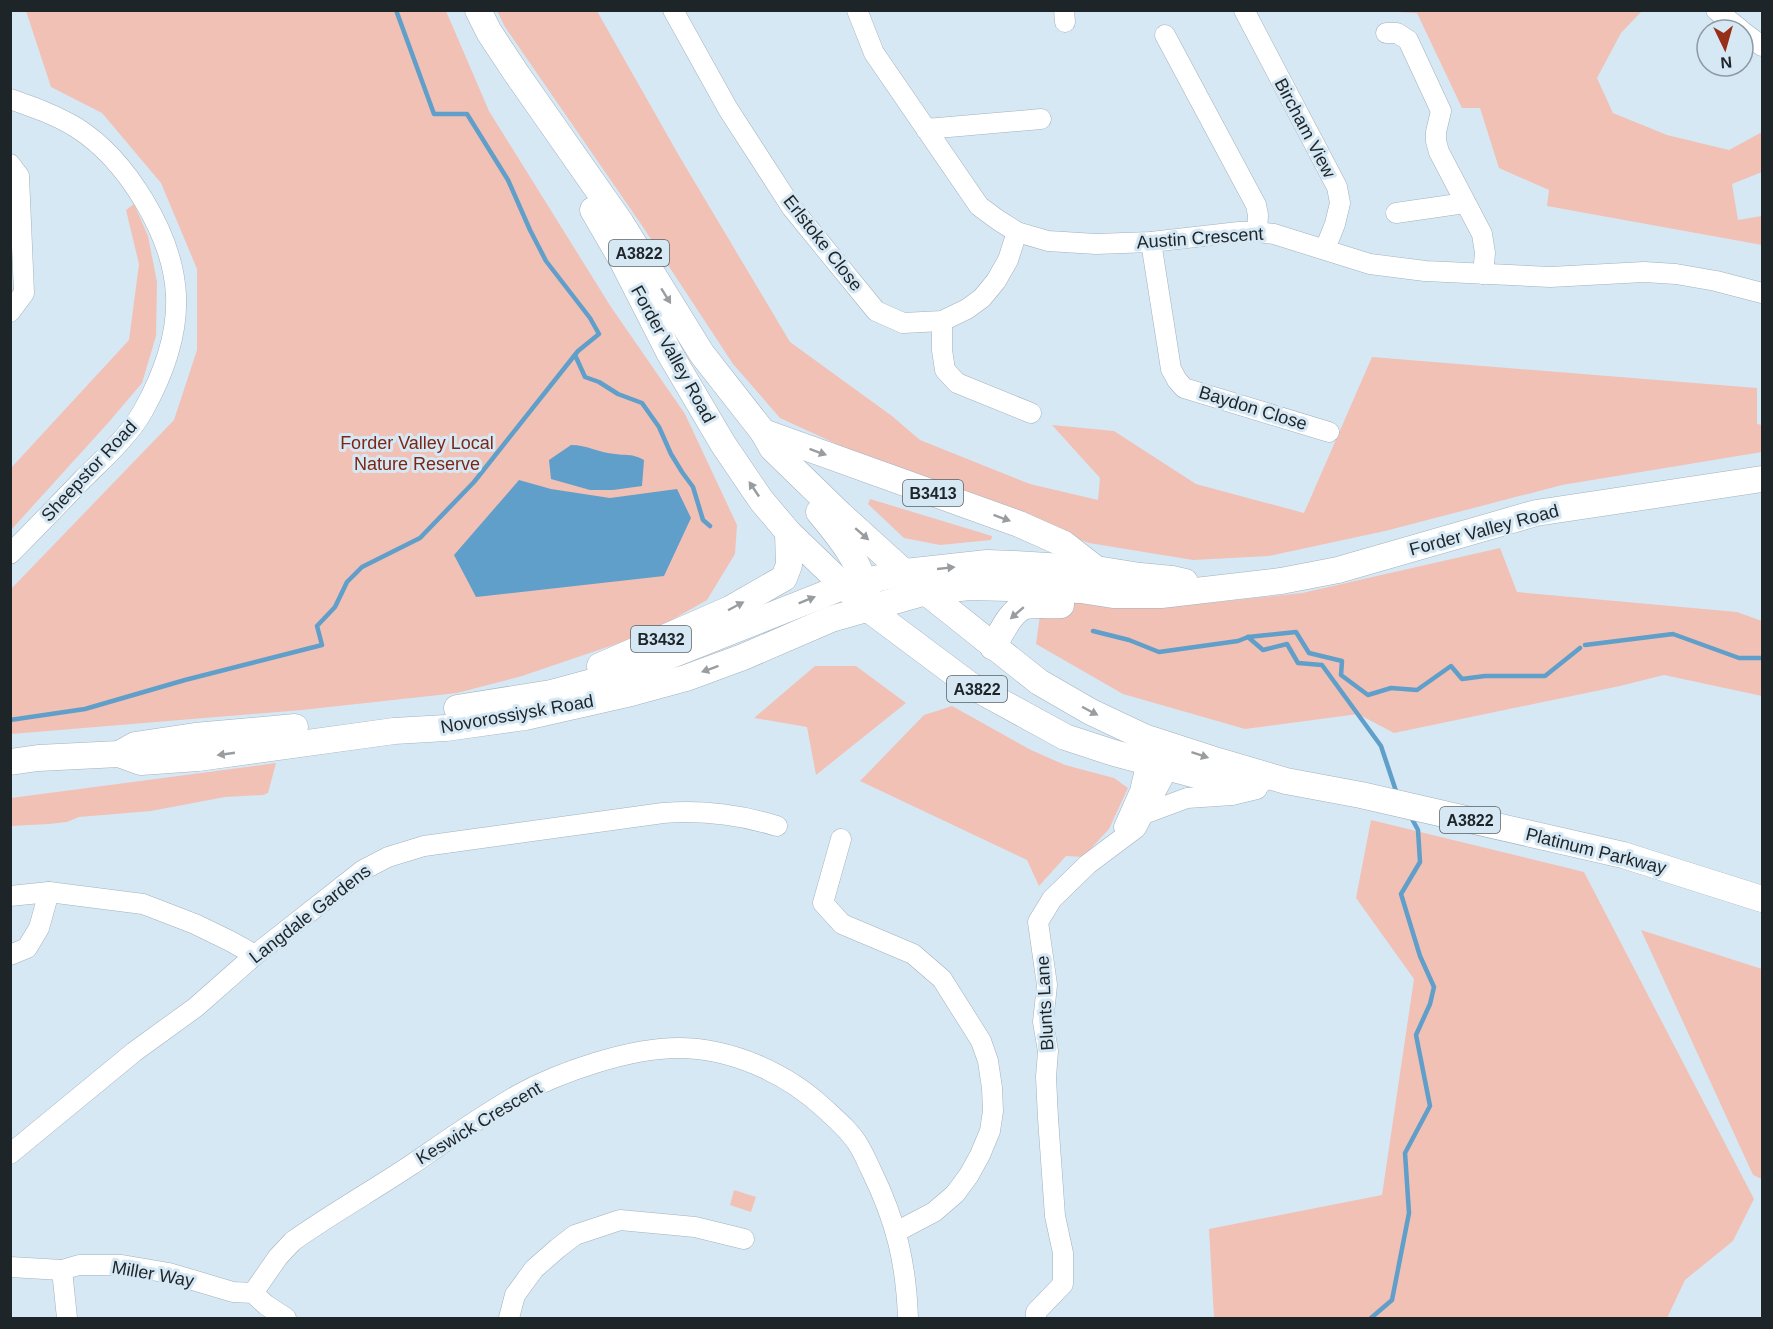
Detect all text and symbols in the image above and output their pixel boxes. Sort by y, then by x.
north arrow [1695,18,1755,78]
text: N [1720,53,1733,71]
street label: Bircham View [1270,75,1340,182]
street label: Erlstoke Close [779,191,867,295]
street label: Austin Crescent [1136,224,1264,252]
road number: A3822 [609,240,669,266]
street label: Forder Valley Road [627,282,719,426]
one-way arrow [660,288,671,304]
street label: Baydon Close [1196,382,1310,434]
street label: Sheepstor Road [37,417,141,525]
park label: Forder Valley Local Nature Reserve [340,433,494,474]
one-way arrow [809,448,827,458]
road number: B3413 [903,480,963,506]
one-way arrow [749,481,760,497]
street label: Forder Valley Road [1407,500,1561,560]
one-way arrow [993,513,1011,523]
one-way arrow [854,527,869,540]
one-way arrow [937,563,956,573]
one-way arrow [799,595,817,605]
one-way arrow [728,601,745,611]
one-way arrow [1009,607,1025,620]
road number: B3432 [631,626,691,652]
one-way arrow [701,664,719,674]
road number: A3822 [947,676,1007,702]
street label: Novorossiysk Road [439,691,595,737]
one-way arrow [1081,706,1098,716]
one-way arrow [216,750,235,759]
one-way arrow [1191,751,1209,760]
road number: A3822 [1440,807,1500,833]
street label: Platinum Parkway [1524,824,1668,878]
street label: Langdale Gardens [245,861,375,967]
street label: Blunts Lane [1033,955,1057,1051]
street label: Keswick Crescent [413,1078,545,1168]
street label: Miller Way [110,1257,196,1291]

